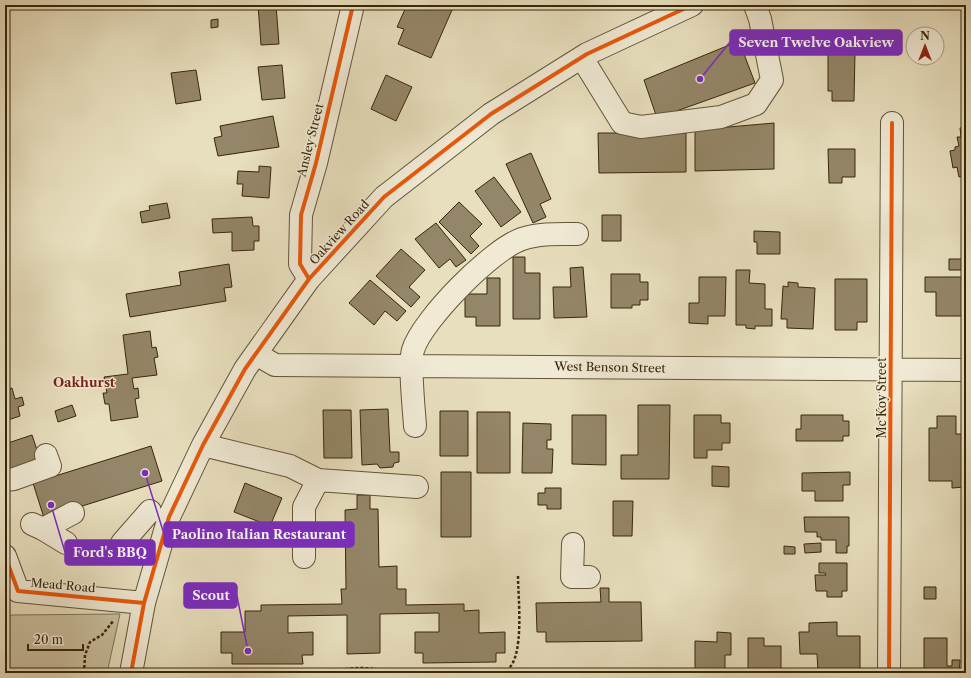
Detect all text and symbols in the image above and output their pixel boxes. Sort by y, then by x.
north arrow [905,26,945,66]
text: N [920,29,930,43]
callout: Seven Twelve Oakview [730,30,902,55]
text: Seven Twelve Oakview [738,34,894,50]
street label: Ansley Street [293,101,327,179]
street label: Oakview Road [306,196,373,268]
street label: Mc Koy Street [874,357,889,438]
street label: West Benson Street [553,359,667,375]
district label: Oakhurst [53,374,116,390]
callout: Paolino Italian Restaurant [164,522,354,547]
text: Paolino Italian Restaurant [172,526,347,542]
callout: Ford's BBQ [65,540,155,565]
text: Ford's BBQ [73,544,147,560]
street label: Mead Road [30,575,97,595]
callout: Scout [184,583,237,608]
text: Scout [192,587,231,603]
scale bar [28,626,83,652]
text: 20 m [34,632,63,647]

